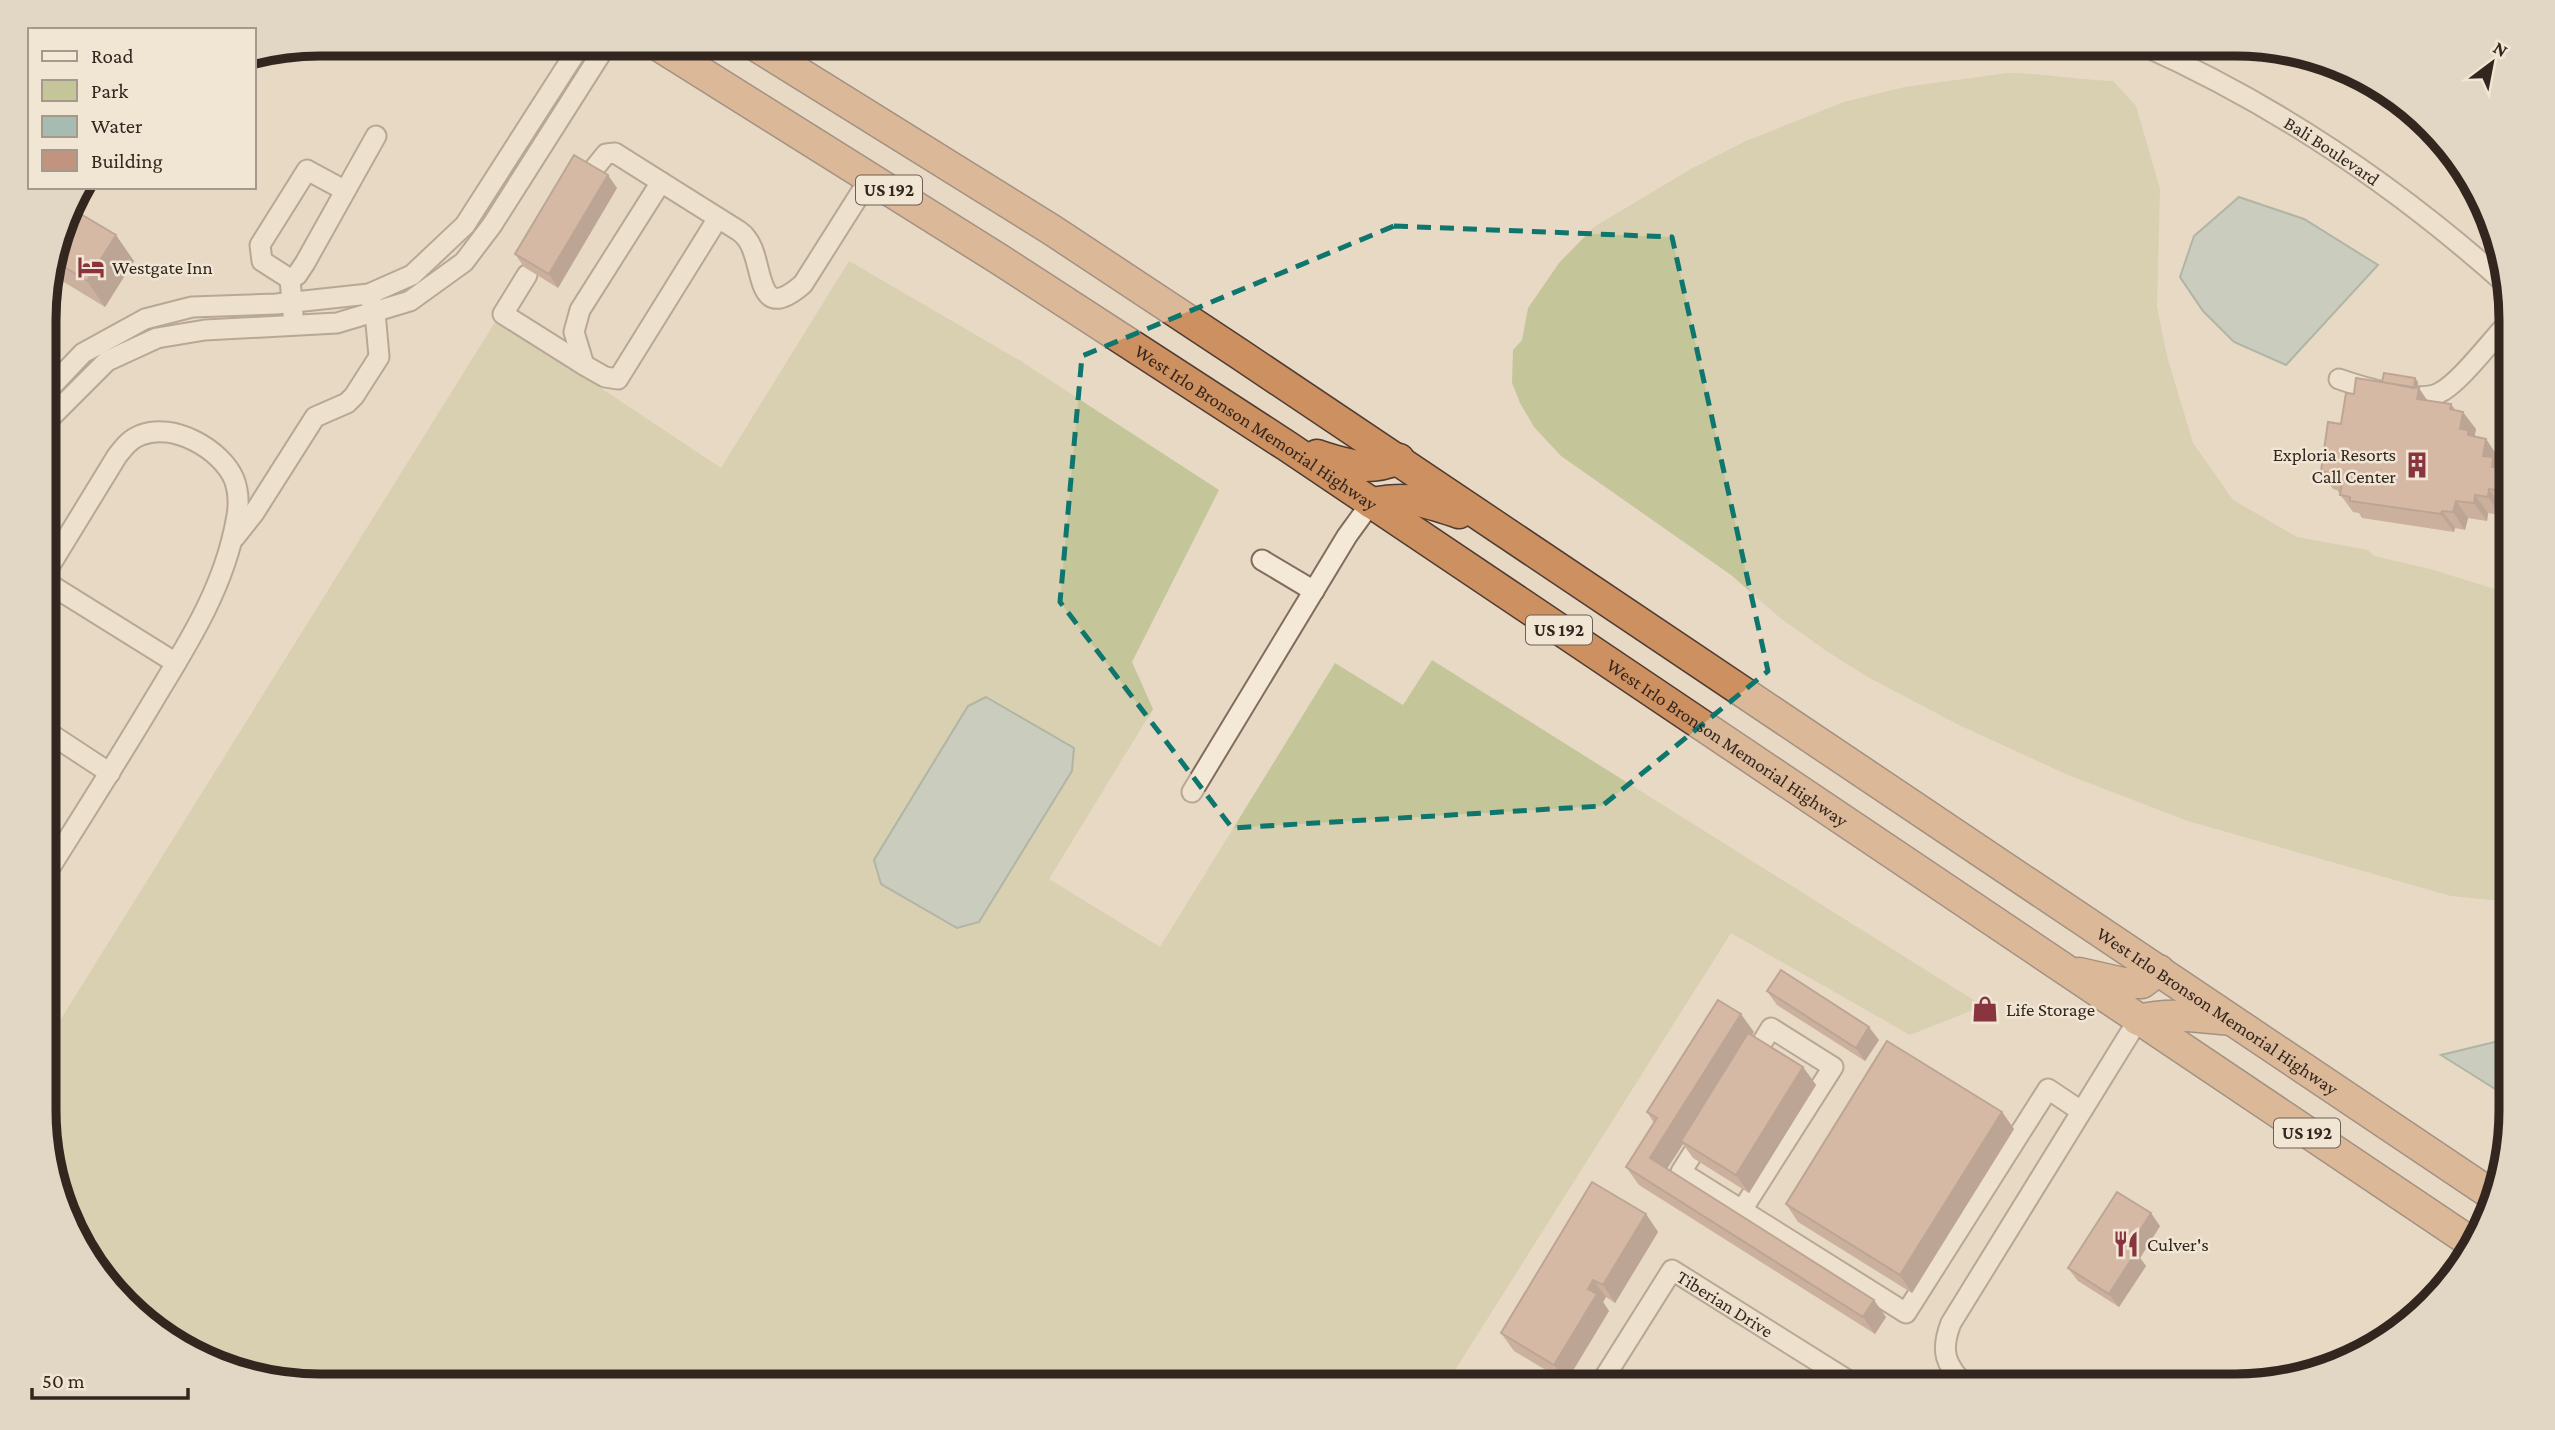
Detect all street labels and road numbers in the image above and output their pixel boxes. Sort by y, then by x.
street label: Bali Boulevard [2280,112,2384,190]
road number: US 192 [856,176,922,204]
street label: West Irlo Bronson Memorial Highway [1131,340,1381,515]
road number: US 192 [1526,616,1592,644]
street label: West Irlo Bronson Memorial Highway [1603,654,1852,831]
street label: West Irlo Bronson Memorial Highway [2093,923,2342,1099]
road number: US 192 [2274,1118,2340,1148]
street label: Tiberian Drive [1673,1266,1777,1342]

